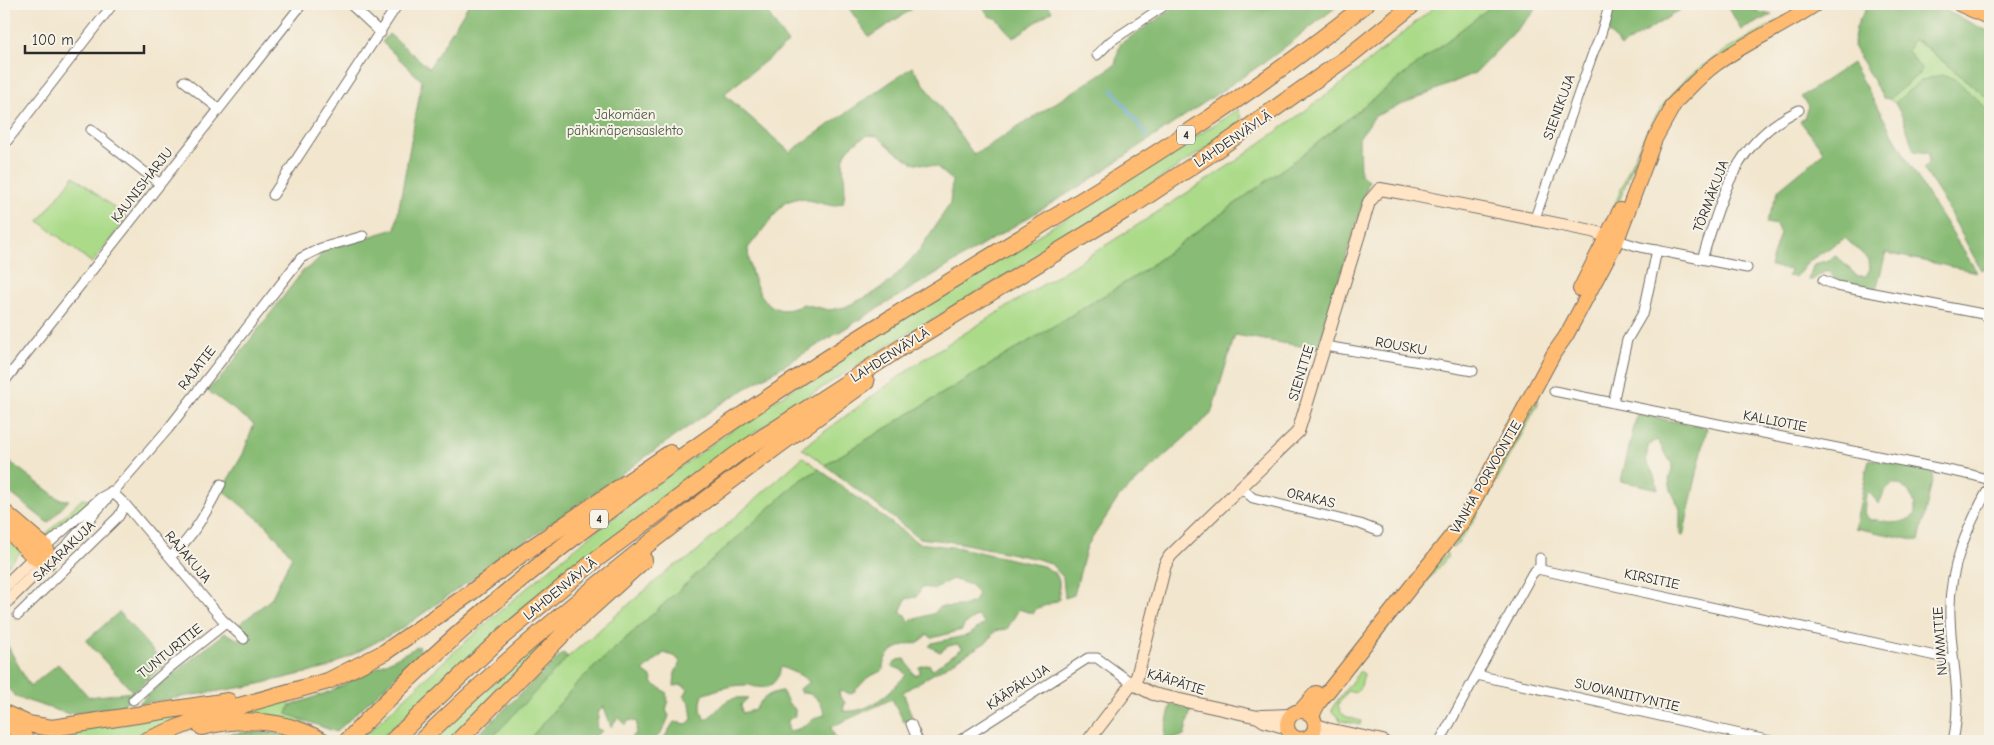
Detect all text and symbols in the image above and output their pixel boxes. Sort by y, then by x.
scale bar [25,22,144,54]
text: 100 m [32,31,74,49]
street label: SIENIKUJA [1539,72,1579,142]
park label: Jakomäen pähkinäpensaslehto [567,106,683,139]
street label: LAHDENVÄYLÄ [1191,107,1275,171]
road number: 4 [1177,126,1195,144]
street label: KAUNISHARJU [107,144,177,226]
street label: TÖRMÄKUJA [1689,158,1733,234]
street label: LAHDENVÄYLÄ [847,324,933,386]
street label: ROUSKU [1374,333,1428,359]
street label: RAJATIE [175,343,219,393]
street label: SIENITIE [1284,343,1318,403]
street label: KALLIOTIE [1742,406,1808,436]
street label: VANHA PORVOONTIE [1447,418,1525,536]
street label: ORAKAS [1285,484,1337,512]
road number: 4 [590,509,608,528]
street label: SAKARAKUJA [29,517,99,585]
street label: RAJAKUJA [161,527,215,587]
street label: LAHDENVÄYLÄ [520,554,600,624]
street label: KIRSITIE [1623,565,1681,593]
street label: NUMMITIE [1929,606,1951,676]
street label: TUNTURITIE [134,620,206,682]
street label: KÄÄPÄKUJA [983,660,1053,714]
street label: KÄÄPÄTIE [1145,665,1207,699]
street label: SUOVANIITYNTIE [1573,675,1681,715]

